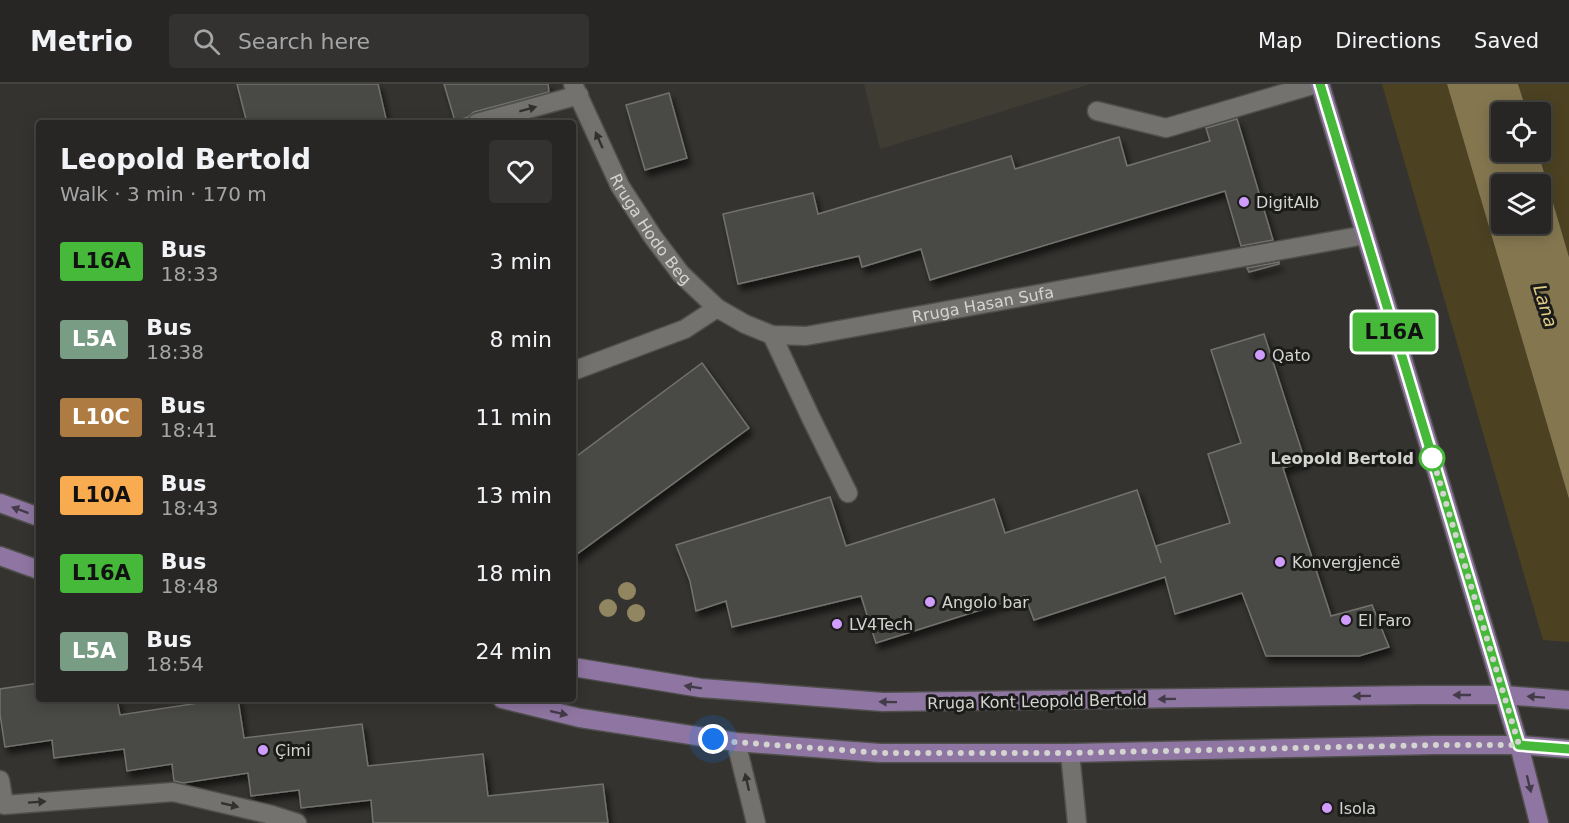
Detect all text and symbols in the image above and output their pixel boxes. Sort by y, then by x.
search box [169,14,589,68]
text: Metrio [30,25,133,58]
icon: search [190,25,223,58]
text: Search here [238,29,370,54]
text: Map [1258,29,1302,53]
text: Directions [1335,29,1441,53]
text: Saved [1474,29,1539,53]
map controls [1491,102,1551,234]
button: locate [1491,102,1551,162]
one-way arrow [519,104,537,113]
one-way arrow [594,131,604,149]
button: heart [489,140,552,203]
text: Leopold Bertold [60,143,311,176]
street label: Rruga Hodo Beg [606,171,695,289]
button: layers [1491,174,1551,234]
text: Walk · 3 min · 170 m [60,182,267,206]
place label: DigitAlb [1256,193,1319,212]
marker: DigitAlb [1237,195,1251,209]
text: Bus [161,237,206,262]
text: L16A [72,249,131,273]
text: 3 min [490,249,552,274]
text: 18:33 [161,262,219,286]
street label: Rruga Hasan Sufa [910,282,1055,327]
water label: Lana [1529,282,1562,330]
line badge: L16A [1352,312,1436,352]
text: Bus [146,315,192,340]
text: L16A [1365,320,1423,344]
text: L5A [72,327,116,351]
text: 8 min [490,327,552,352]
text: 18:38 [146,340,204,364]
place label: Qato [1272,346,1310,365]
marker: Qato [1253,348,1267,362]
text: Bus [160,393,206,418]
text: L10C [72,405,130,429]
text: 11 min [476,405,552,430]
text: 18:41 [160,418,218,442]
marker: Leopold Bertold [1419,445,1445,471]
place label: Leopold Bertold [1270,449,1414,468]
text: Bus [161,471,206,496]
text: L10A [72,483,131,507]
text: 13 min [476,483,552,508]
text: 18:43 [161,496,219,520]
one-way arrow [10,504,28,514]
text: Bus [161,549,206,574]
place label: Konvergjencë [1292,553,1400,572]
marker: Konvergjencë [1273,555,1287,569]
text: L16A [72,561,131,585]
text: 18 min [476,561,552,586]
text: 18:48 [161,574,219,598]
place label: Angolo bar [942,593,1029,612]
marker: Angolo bar [923,595,937,609]
place label: El Faro [1358,611,1411,630]
marker: El Faro [1339,613,1353,627]
place label: LV4Tech [849,615,913,634]
marker: LV4Tech [830,617,844,631]
text: Bus [146,627,192,652]
text: L5A [72,639,116,663]
text: 24 min [476,639,552,664]
text: 18:54 [146,652,204,676]
one-way arrow [684,682,703,691]
street label: Rruga Kont Leopold Bertold [927,690,1147,713]
one-way arrow [1452,690,1471,700]
one-way arrow [1352,691,1371,701]
one-way arrow [1527,692,1546,702]
one-way arrow [1157,694,1176,704]
one-way arrow [878,697,897,707]
one-way arrow [549,708,568,718]
your location [698,724,728,754]
place label: Çimi [275,741,311,760]
marker: Çimi [256,743,270,757]
one-way arrow [741,773,751,792]
one-way arrow [1525,775,1534,793]
one-way arrow [28,798,47,807]
place label: Isola [1339,799,1376,818]
one-way arrow [221,801,240,811]
marker: Isola [1320,801,1334,815]

